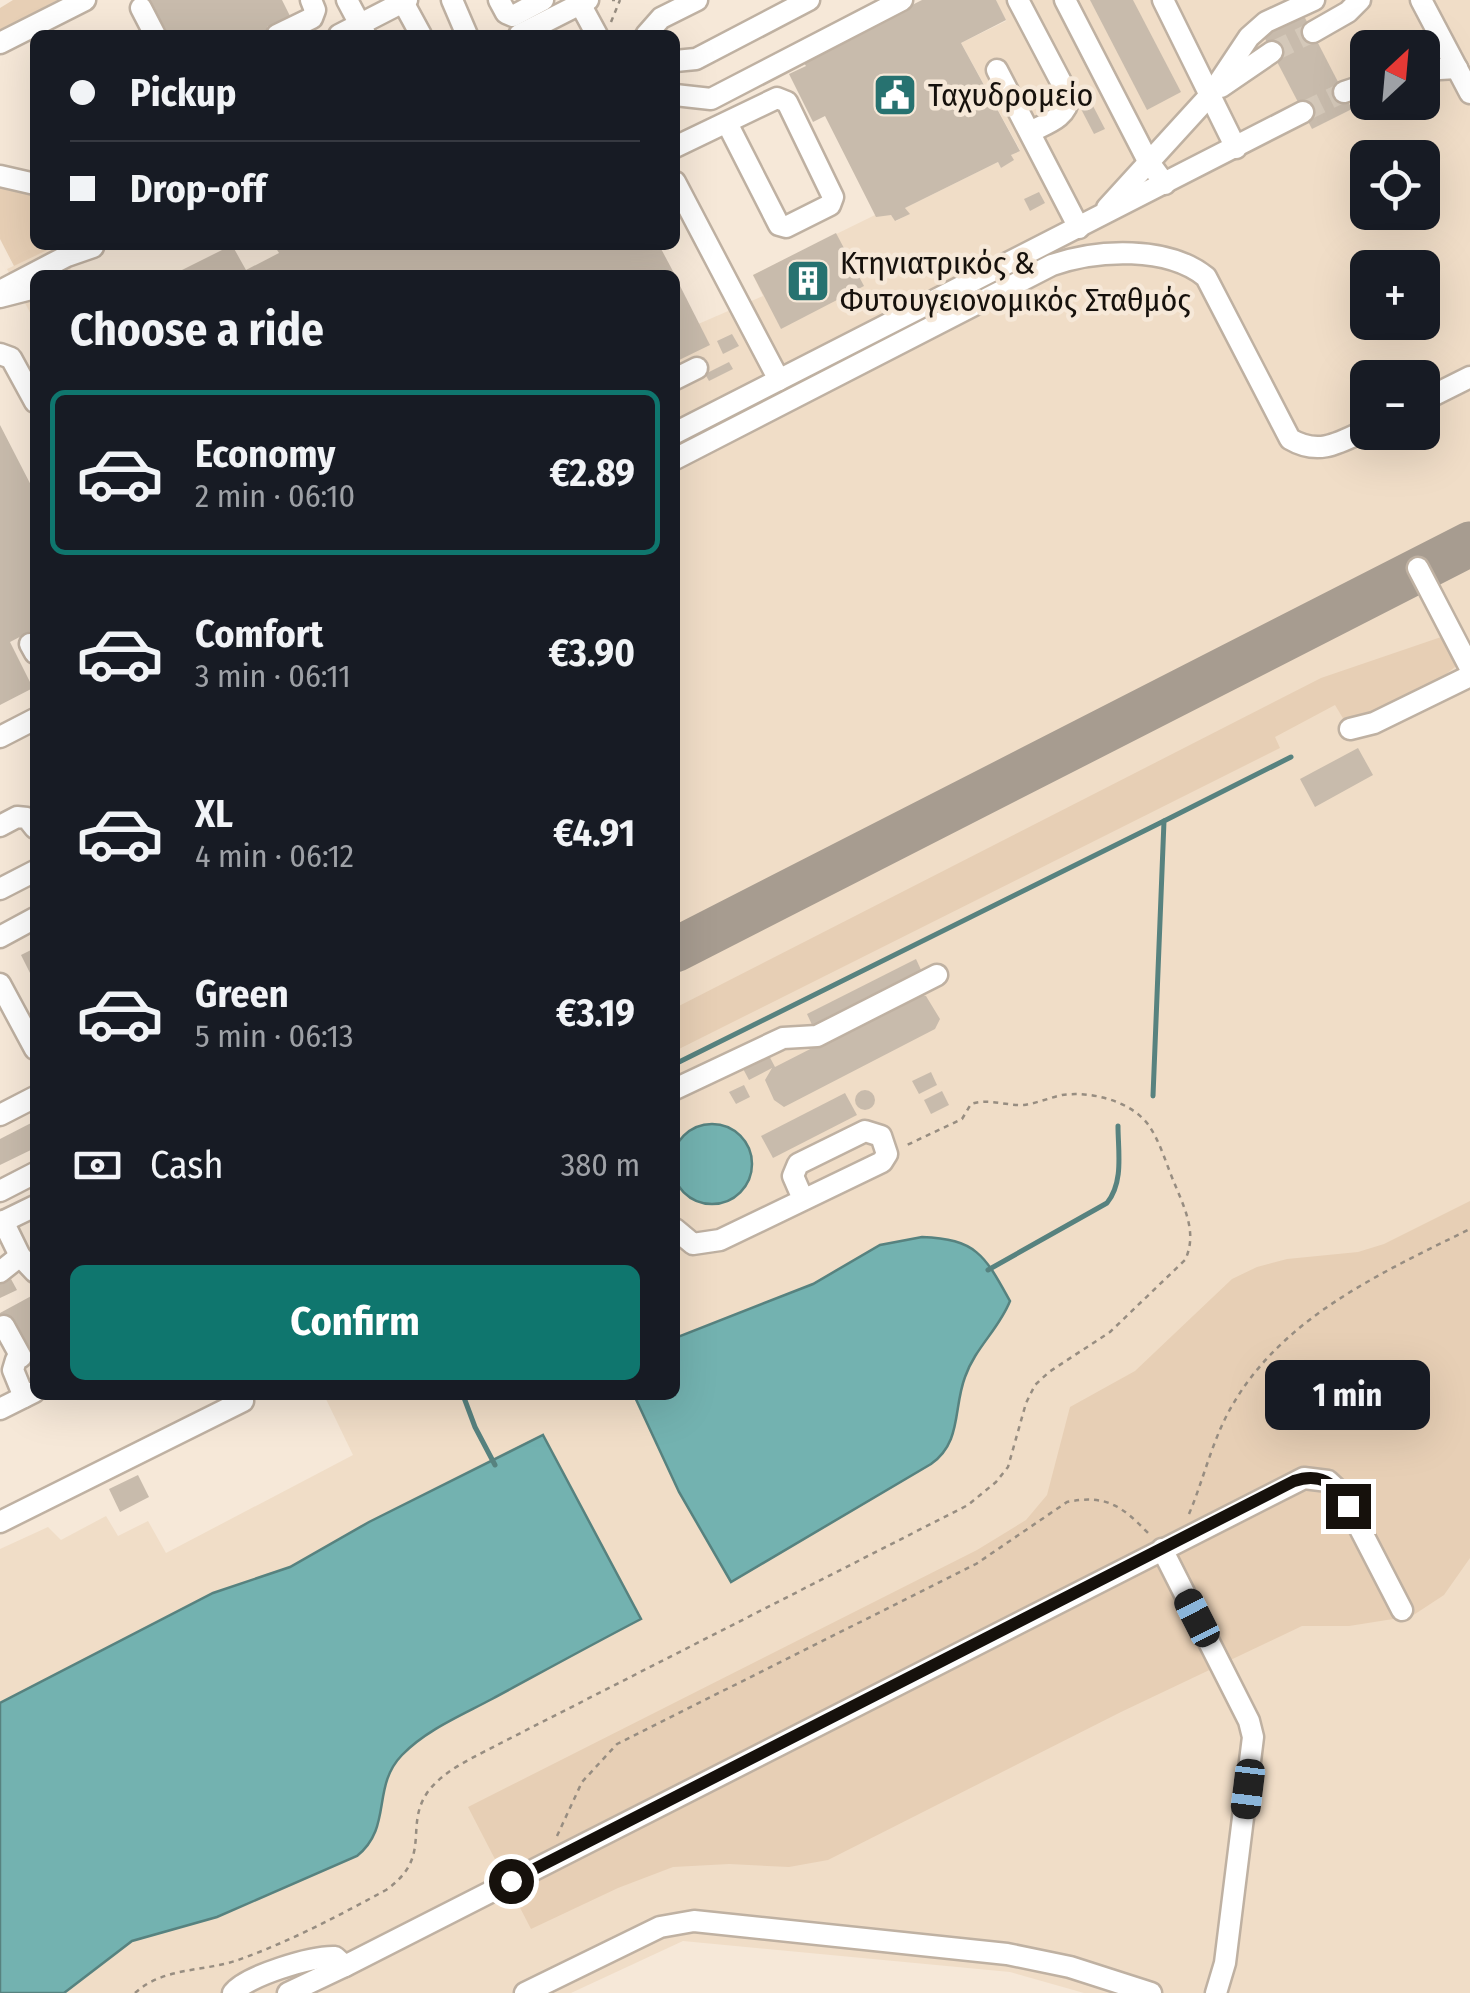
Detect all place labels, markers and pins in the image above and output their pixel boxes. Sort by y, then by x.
public building icon: Ταχυδρομείο [872,72,918,118]
place label: Ταχυδρομείο [928,76,1093,114]
place label: Κτηνιατρικός & Φυτουγειονομικός Σταθμός [840,244,1191,319]
building icon: Κτηνιατρικός & Φυτουγειονομικός Σταθμός [785,258,831,304]

